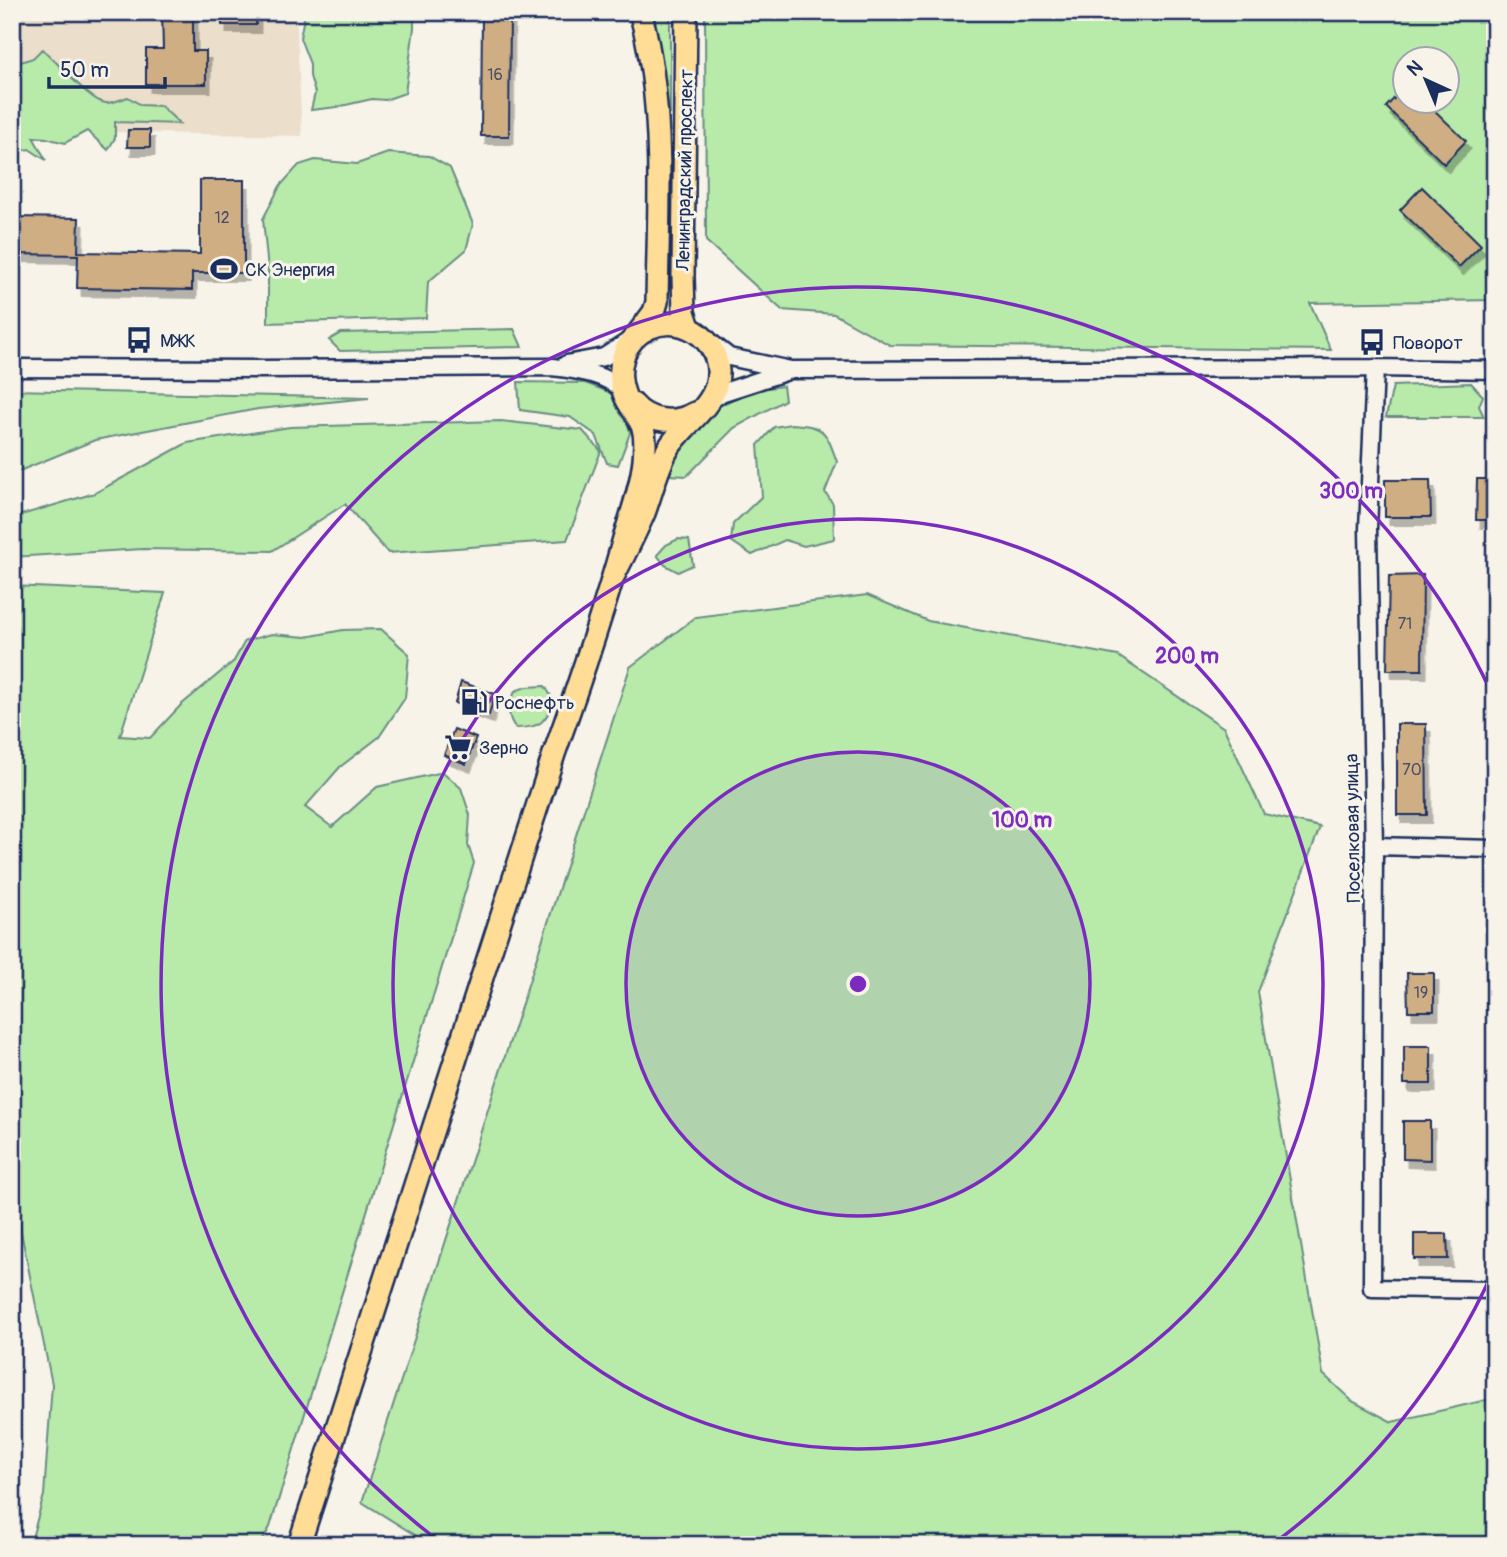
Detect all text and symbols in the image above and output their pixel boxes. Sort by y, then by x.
scale bar [49,46,164,90]
north arrow [1392,46,1462,116]
text: N [1402,55,1428,82]
text: 50 m [60,57,109,84]
house number: 16 [487,65,503,85]
street label: Ленинградский проспект [671,68,699,272]
house number: 12 [214,208,230,228]
sports icon: СК Энергия [209,254,239,284]
place label: СК Энергия [245,258,335,282]
bus stop icon: МЖК [124,325,154,355]
bus stop icon: Поворот [1357,327,1387,357]
place label: МЖК [160,329,196,353]
place label: Поворот [1393,331,1463,355]
text: 300 m [1319,478,1383,505]
house number: 71 [1398,614,1412,634]
text: 200 m [1155,643,1219,670]
fuel station icon: Роснефть [459,687,489,717]
place label: Роснефть [495,691,575,715]
supermarket icon: Зерно [443,732,473,762]
place label: Зерно [479,736,528,760]
street label: Поселковая улица [1340,753,1366,903]
house number: 70 [1402,760,1422,780]
text: 100 m [992,807,1052,834]
centre of rings [846,972,870,996]
house number: 19 [1414,983,1428,1003]

